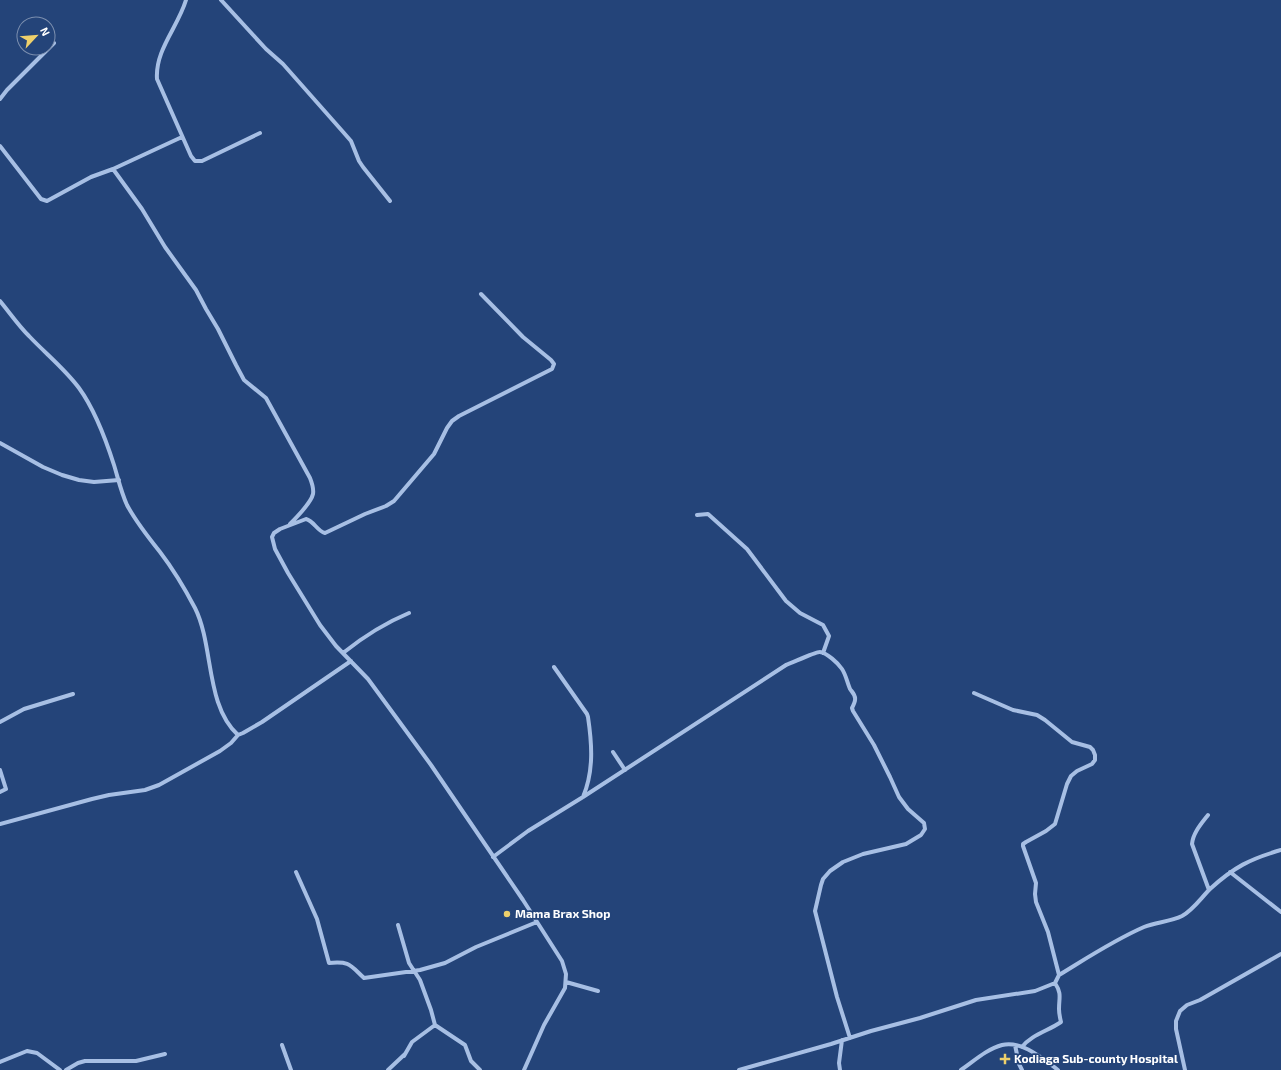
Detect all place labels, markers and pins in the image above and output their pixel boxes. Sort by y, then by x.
place label: Mama Brax Shop [515,906,610,920]
marker: Mama Brax Shop [502,909,512,919]
place label: Kodiaga Sub-county Hospital [1014,1051,1178,1066]
marker: Kodiaga Sub-county Hospital [999,1053,1011,1065]

